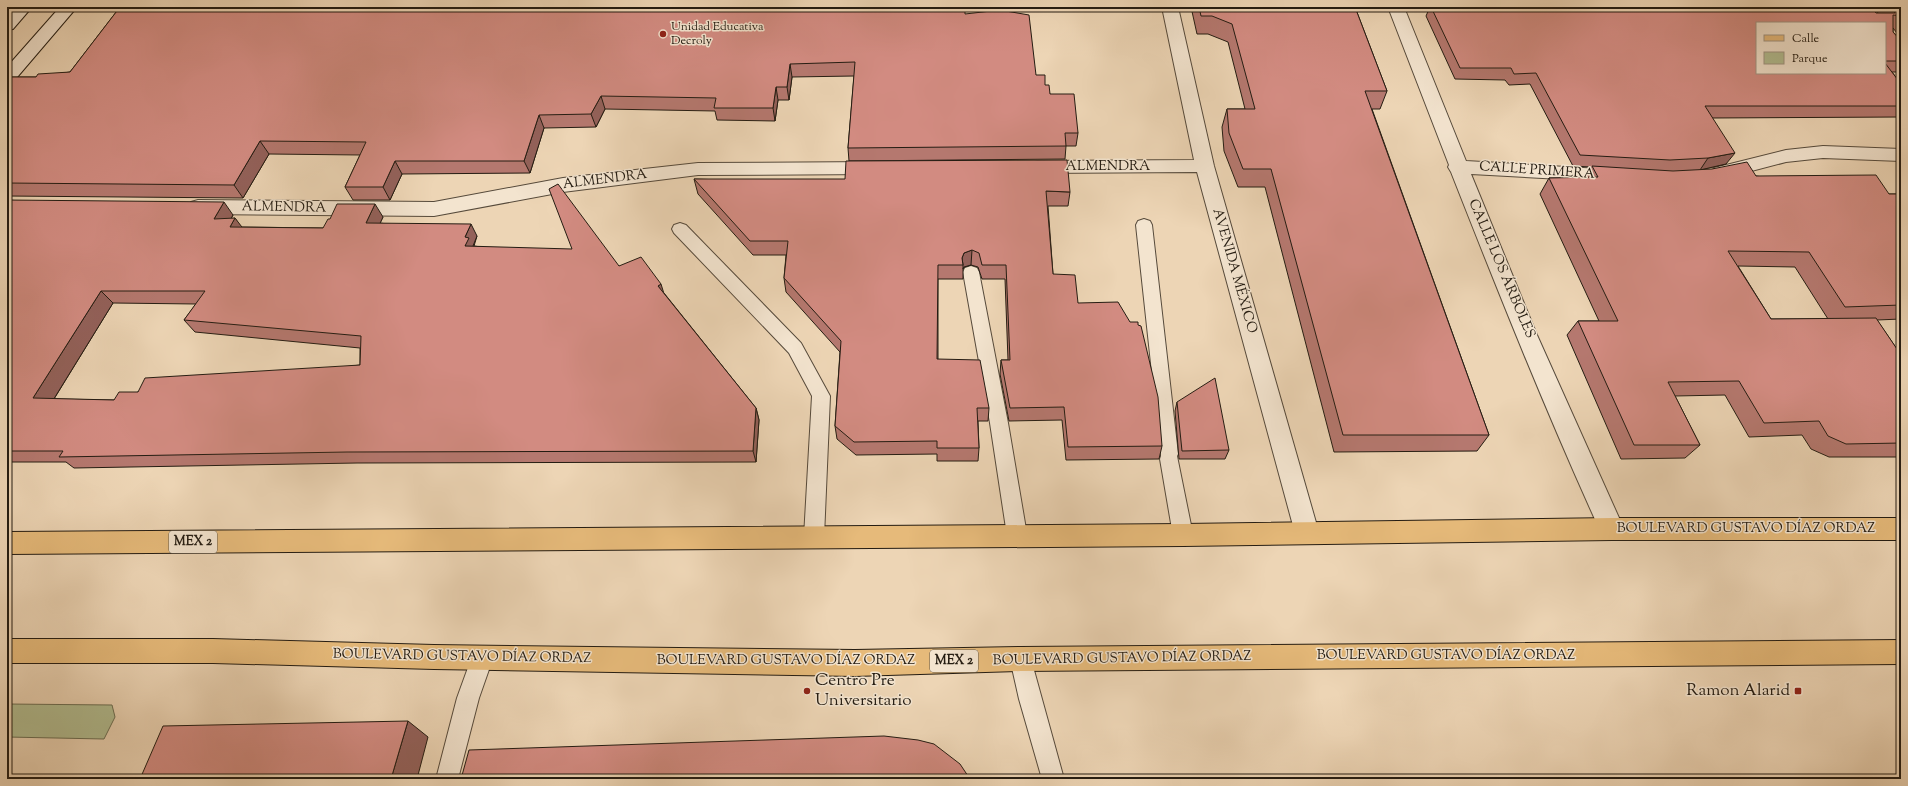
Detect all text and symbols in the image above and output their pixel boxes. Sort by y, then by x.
place label: Unidad Educativa Decroly [671,18,764,50]
legend [1756,22,1886,74]
marker: Unidad Educativa Decroly [658,29,668,39]
text: Calle [1792,30,1820,48]
text: Parque [1792,50,1828,68]
street label: ALMENDRA [1066,157,1151,177]
street label: CALLE PRIMERA [1479,157,1596,185]
street label: ALMENDRA [562,165,649,195]
street label: CALLE LOS ÁRBOLES [1463,196,1539,342]
street label: ALMENDRA [241,197,327,219]
street label: AVENIDA MÉXICO [1207,206,1261,336]
street label: BOULEVARD GUSTAVO DÍAZ ORDAZ [1617,519,1875,539]
road number: MEX 2 [169,531,217,553]
street label: BOULEVARD GUSTAVO DÍAZ ORDAZ [333,645,592,669]
street label: BOULEVARD GUSTAVO DÍAZ ORDAZ [1317,646,1575,666]
street label: BOULEVARD GUSTAVO DÍAZ ORDAZ [993,647,1252,671]
road number: MEX 2 [930,650,978,672]
street label: BOULEVARD GUSTAVO DÍAZ ORDAZ [657,651,915,671]
place label: Centro Pre Universitario [815,669,912,713]
place label: Ramon Alarid [1686,679,1790,703]
marker: Centro Pre Universitario [802,686,812,696]
marker: Ramon Alarid [1793,686,1803,696]

